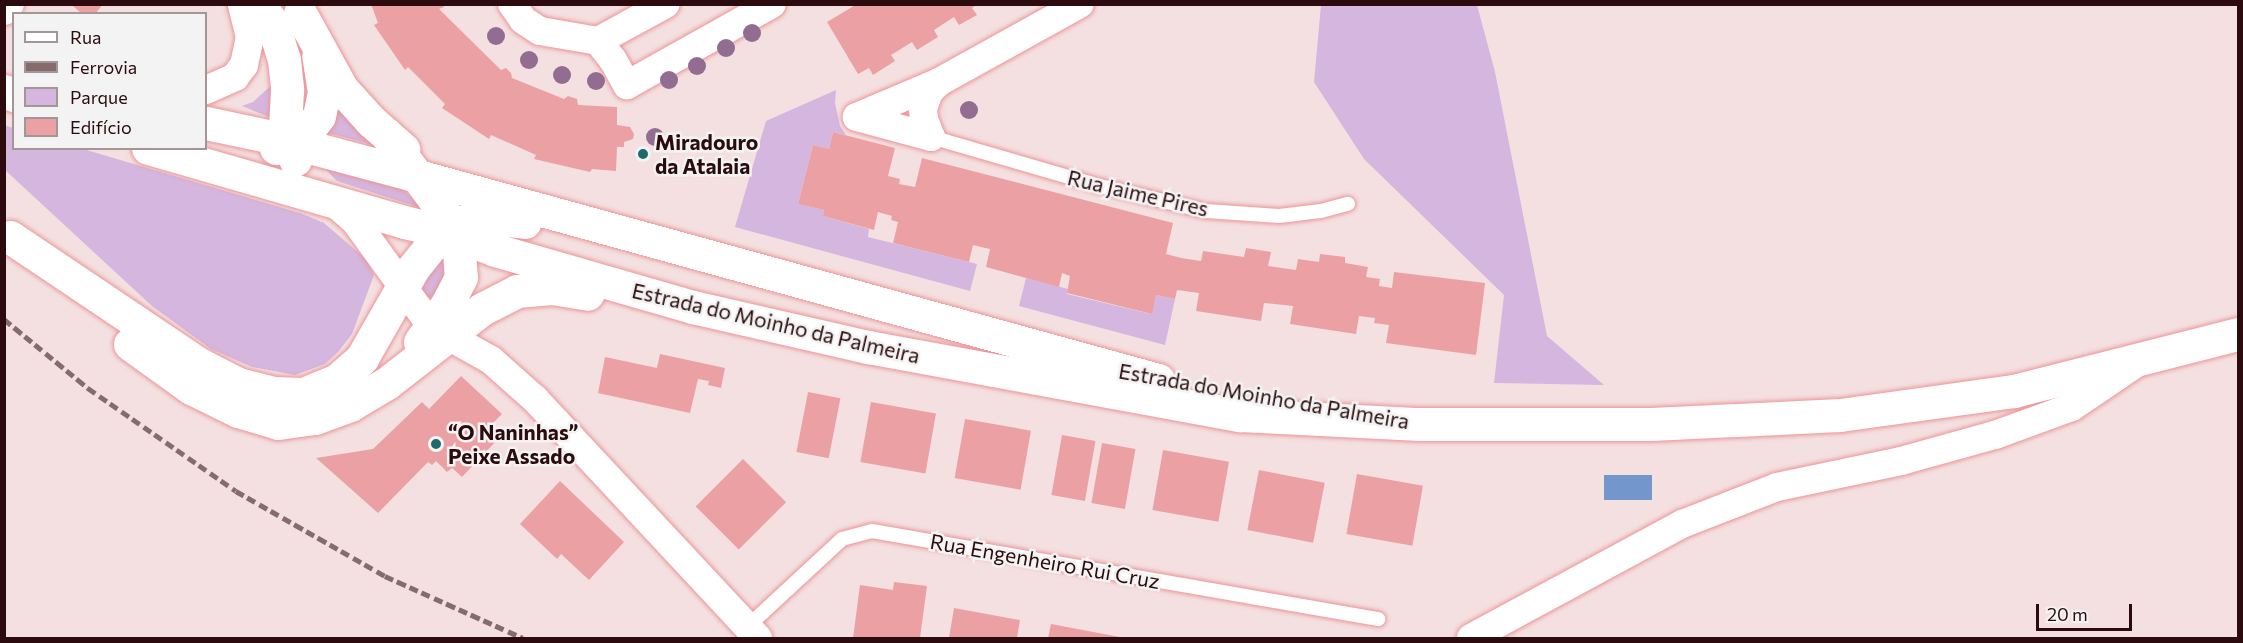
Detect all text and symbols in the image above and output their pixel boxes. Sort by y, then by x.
legend [12,12,207,150]
text: Rua [70,26,101,48]
text: Ferrovia [70,56,137,78]
text: Parque [70,86,128,108]
text: Edifício [70,116,132,138]
place label: Miradouro da Atalaia [655,129,758,179]
marker: Miradouro da Atalaia [636,147,650,161]
street label: Rua Jaime Pires [1065,165,1211,221]
street label: Estrada do Moinho da Palmeira [630,278,922,368]
street label: Estrada do Moinho da Palmeira [1117,358,1411,434]
place label: “O Naninhas” Peixe Assado [448,419,578,469]
marker: “O Naninhas” Peixe Assado [429,437,443,451]
street label: Rua Engenheiro Rui Cruz [928,528,1162,594]
scale bar [2039,592,2135,630]
text: 20 m [2047,603,2088,625]

